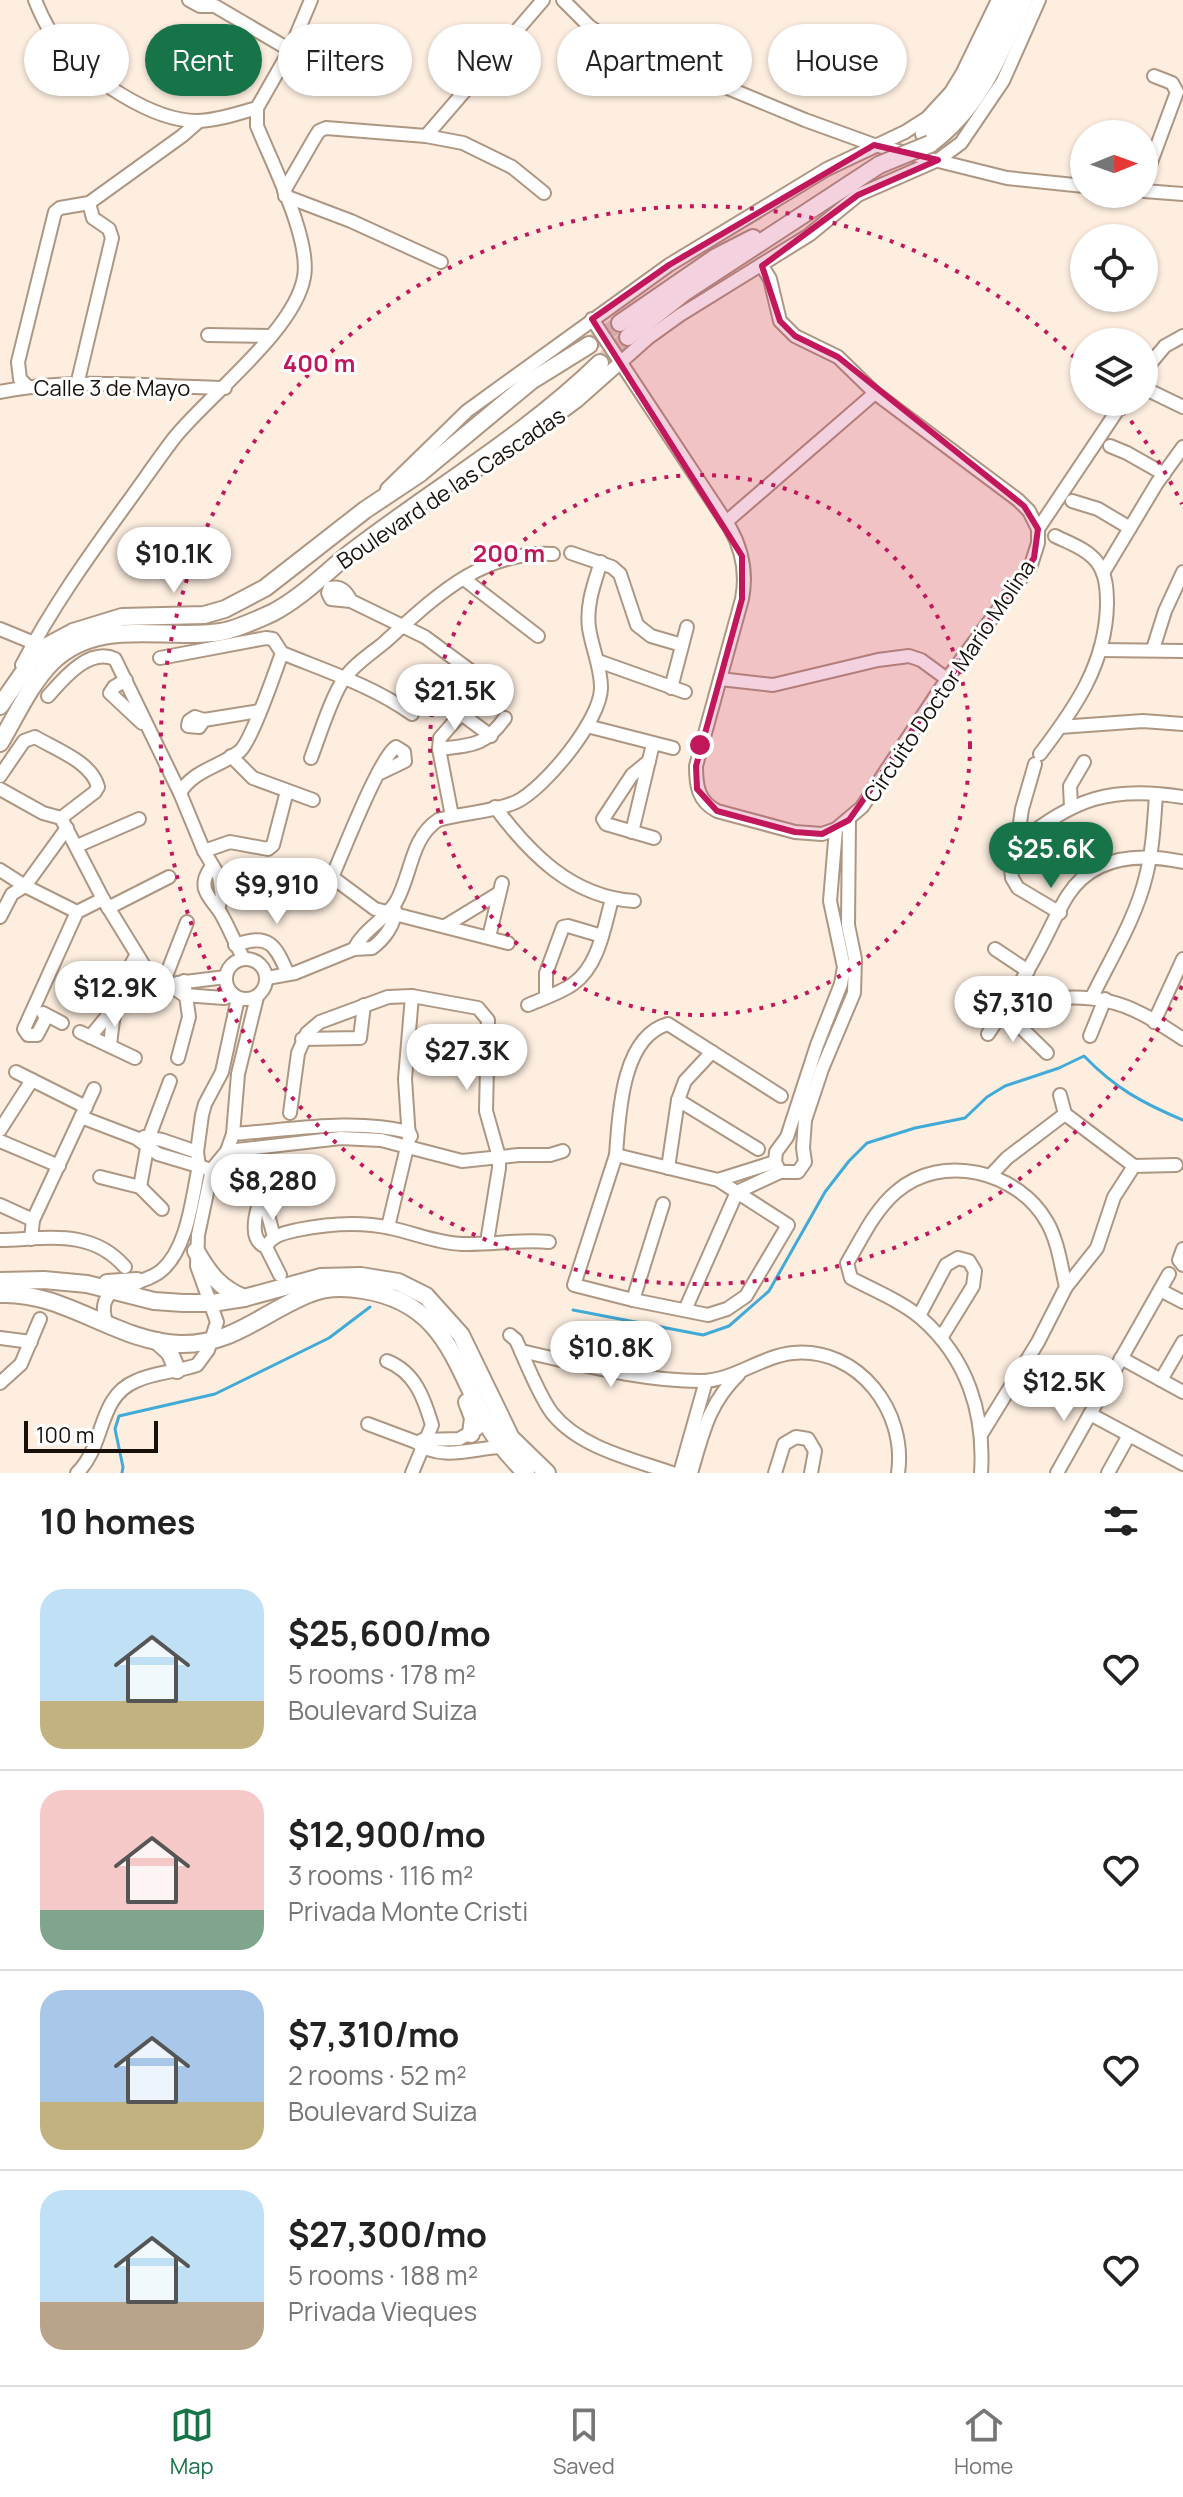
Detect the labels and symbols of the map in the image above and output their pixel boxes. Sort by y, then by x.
north arrow [1070,120,1158,208]
text: 400 m [283,346,355,379]
street label: Calle 3 de Mayo [34,373,190,403]
street label: Boulevard de las Cascadas [331,400,571,576]
pin: $10.1K [109,527,239,595]
text: 200 m [473,536,545,569]
street label: Circuito Doctor Mario Molina [856,554,1042,808]
pin: $21.5K [390,664,520,732]
centre of rings [686,731,714,759]
pin: $25.6K [986,822,1116,890]
pin: $9,910 [212,858,342,926]
pin: $12.9K [50,961,180,1029]
pin: $7,310 [948,976,1078,1044]
pin: $27.3K [402,1024,532,1092]
pin: $8,280 [208,1154,338,1222]
pin: $10.8K [546,1321,676,1389]
pin: $12.5K [999,1355,1129,1423]
scale bar [24,1417,158,1453]

